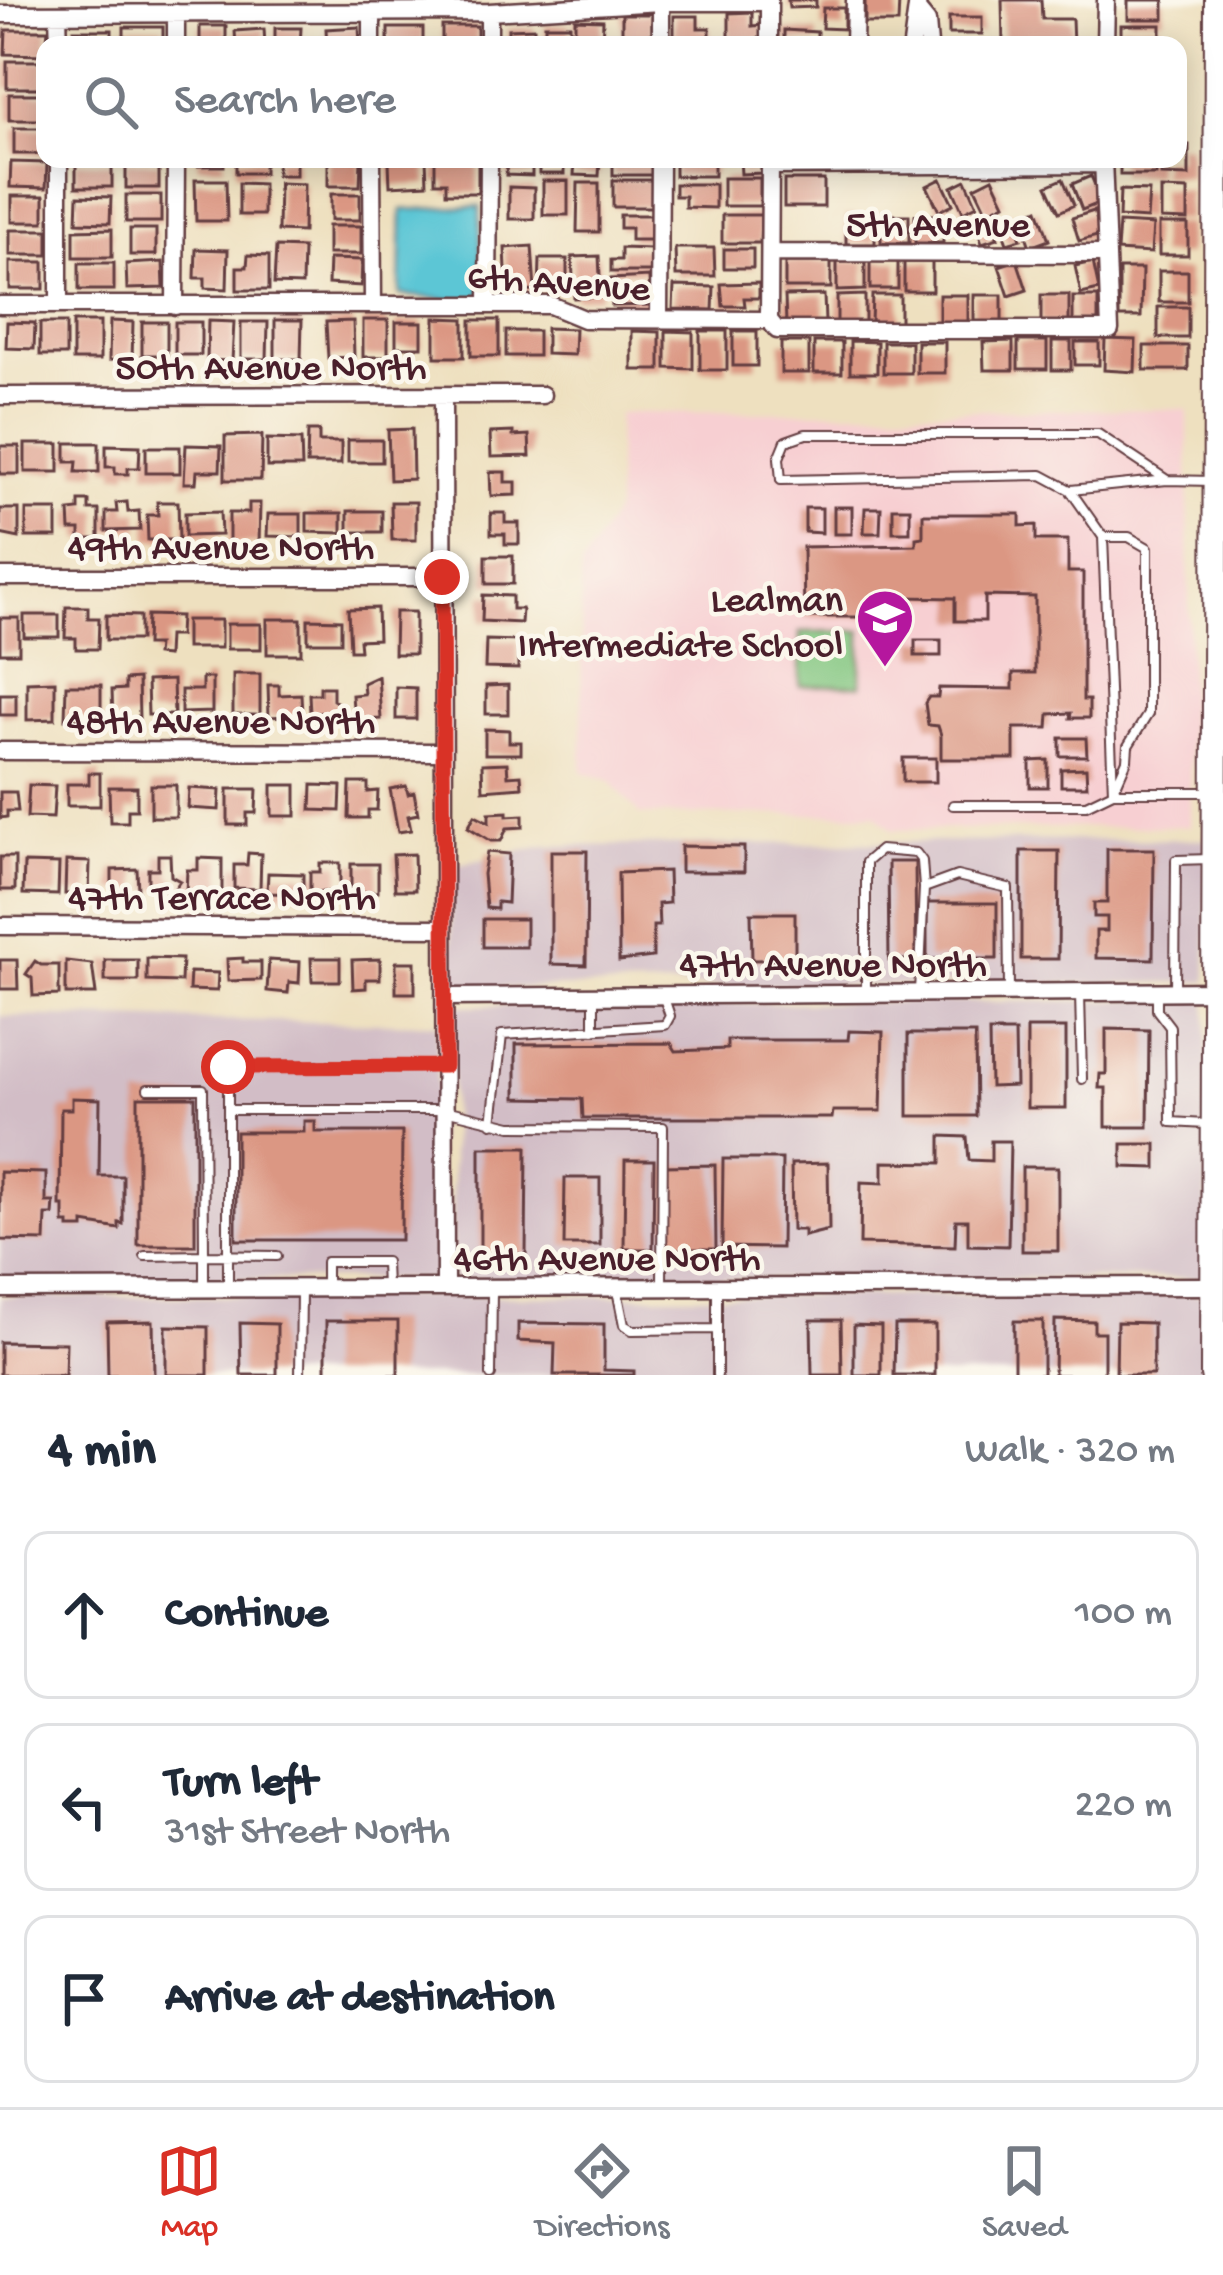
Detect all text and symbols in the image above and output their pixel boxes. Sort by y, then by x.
search box [36,36,1187,168]
icon: search [78,69,144,135]
text: Search here [174,76,396,129]
street label: 5th Avenue [846,205,1031,251]
street label: 6th Avenue [466,257,652,315]
street label: 50th Avenue North [115,348,427,394]
street label: 49th Avenue North [68,528,375,574]
route end [415,550,469,604]
place label: Lealman Intermediate School [518,580,843,671]
school or university icon: Lealman Intermediate School [854,587,916,669]
street label: 48th Avenue North [67,702,375,748]
street label: 47th Terrace North [68,878,376,924]
street label: 47th Avenue North [679,945,987,991]
route start [201,1040,255,1094]
street label: 46th Avenue North [453,1239,761,1285]
text: 4 min [48,1423,156,1483]
text: Walk · 320 m [965,1430,1175,1476]
icon: ahead [51,1582,117,1648]
text: Continue [165,1589,328,1642]
text: 100 m [1075,1592,1172,1638]
text: Turn left [165,1758,317,1811]
icon: left [51,1774,117,1840]
text: 220 m [1075,1784,1172,1830]
text: 31st Street North [165,1811,450,1857]
icon: arrive [51,1966,117,2032]
text: Arrive at destination [165,1973,554,2026]
tab: Map [156,2138,222,2248]
tab: Directions [535,2138,669,2248]
tab: Saved [982,2138,1067,2248]

